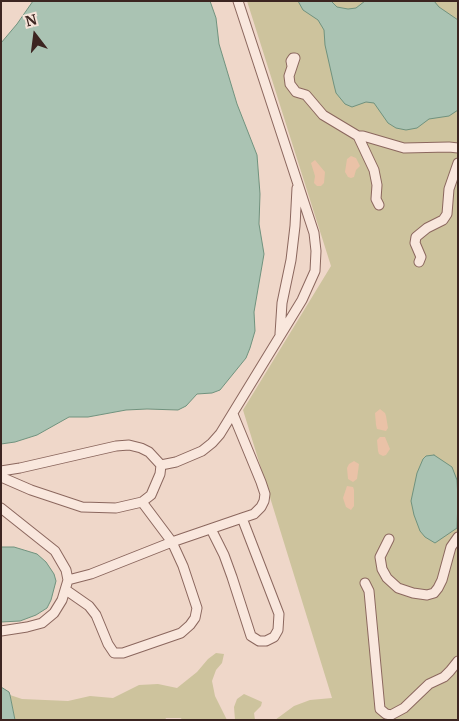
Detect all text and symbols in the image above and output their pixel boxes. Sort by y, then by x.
north arrow [10,10,60,60]
text: N [23,10,39,31]

